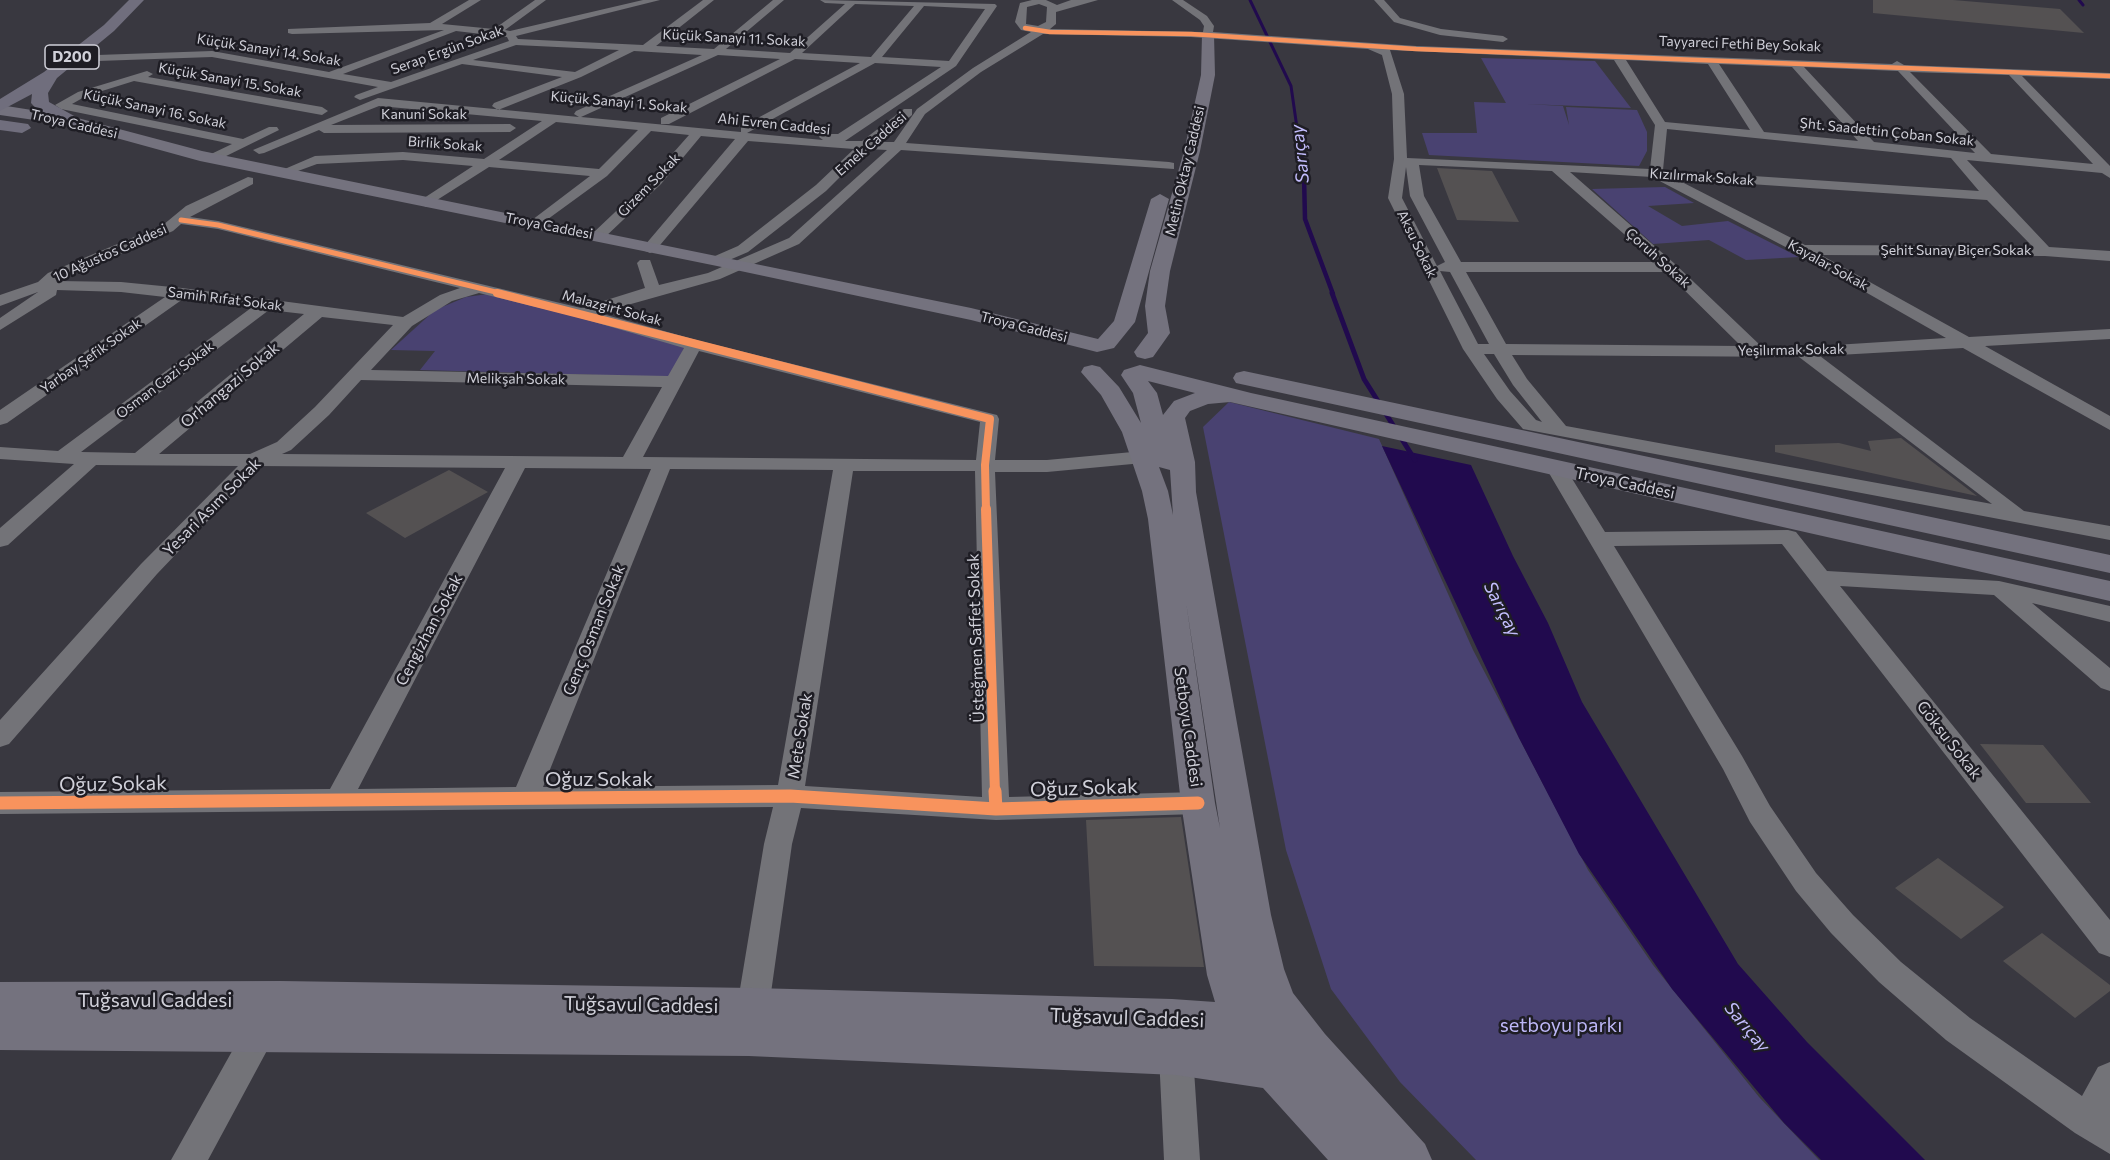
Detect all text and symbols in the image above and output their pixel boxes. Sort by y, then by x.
street label: Serap Ergün Sokak [388,22,506,78]
street label: Küçük Sanayi 11. Sokak [662,26,806,50]
street label: Küçük Sanayi 14. Sokak [196,30,342,70]
street label: Tayyareci Fethi Bey Sokak [1658,33,1822,55]
road number: D200 [45,45,99,69]
street label: Küçük Sanayi 15. Sokak [157,59,303,101]
street label: Küçük Sanayi 16. Sokak [82,86,228,132]
street label: Küçük Sanayi 1. Sokak [550,88,688,116]
street label: Metin Oktay Caddesi [1162,104,1208,238]
street label: Troya Caddesi [29,106,119,142]
street label: Kanuni Sokak [381,106,467,122]
street label: Emek Caddesi [832,109,910,179]
street label: Ahi Evren Caddesi [717,110,831,138]
street label: Şht. Saadettin Çoban Sokak [1799,114,1975,150]
water label: Sarıçay [1286,124,1314,184]
street label: Birlik Sokak [407,133,483,155]
street label: Gizem Sokak [614,150,684,220]
street label: Kızılırmak Sokak [1649,165,1755,189]
street label: Aksu Sokak [1393,207,1441,281]
street label: Troya Caddesi [504,209,594,243]
street label: 10 Ağustos Caddesi [51,220,169,286]
street label: Çoruh Sokak [1622,225,1694,291]
street label: Kayalar Sokak [1785,236,1871,294]
street label: Şehit Sunay Biçer Sokak [1880,242,2032,258]
street label: Samih Rıfat Sokak [167,284,283,314]
street label: Malazgirt Sokak [560,287,664,329]
street label: Troya Caddesi [979,308,1069,346]
street label: Yarbay Şefik Sokak [37,315,145,397]
street label: Osman Gazi Sokak [113,338,217,422]
street label: Orhangazi Sokak [177,338,283,432]
street label: Yeşilırmak Sokak [1737,341,1845,359]
street label: Melikşah Sokak [466,370,566,388]
street label: Yesari Asım Sokak [159,454,265,560]
street label: Troya Caddesi [1573,463,1677,503]
street label: Üsteğmen Saffet Sokak [963,553,989,723]
street label: Genç Osman Sokak [559,562,629,698]
street label: Cengizhan Sokak [391,571,467,689]
water label: Sarıçay [1479,578,1525,640]
street label: Setboyu Caddesi [1170,666,1206,788]
street label: Mete Sokak [784,692,816,780]
street label: Göksu Sokak [1913,697,1985,783]
street label: Oğuz Sokak [545,767,653,791]
street label: Oğuz Sokak [59,771,167,797]
street label: Oğuz Sokak [1030,774,1138,802]
street label: Tuğsavul Caddesi [78,988,232,1012]
street label: Tuğsavul Caddesi [563,992,719,1018]
water label: Sarıçay [1720,997,1774,1057]
street label: Tuğsavul Caddesi [1049,1003,1205,1033]
park label: setboyu parkı [1500,1013,1622,1037]

